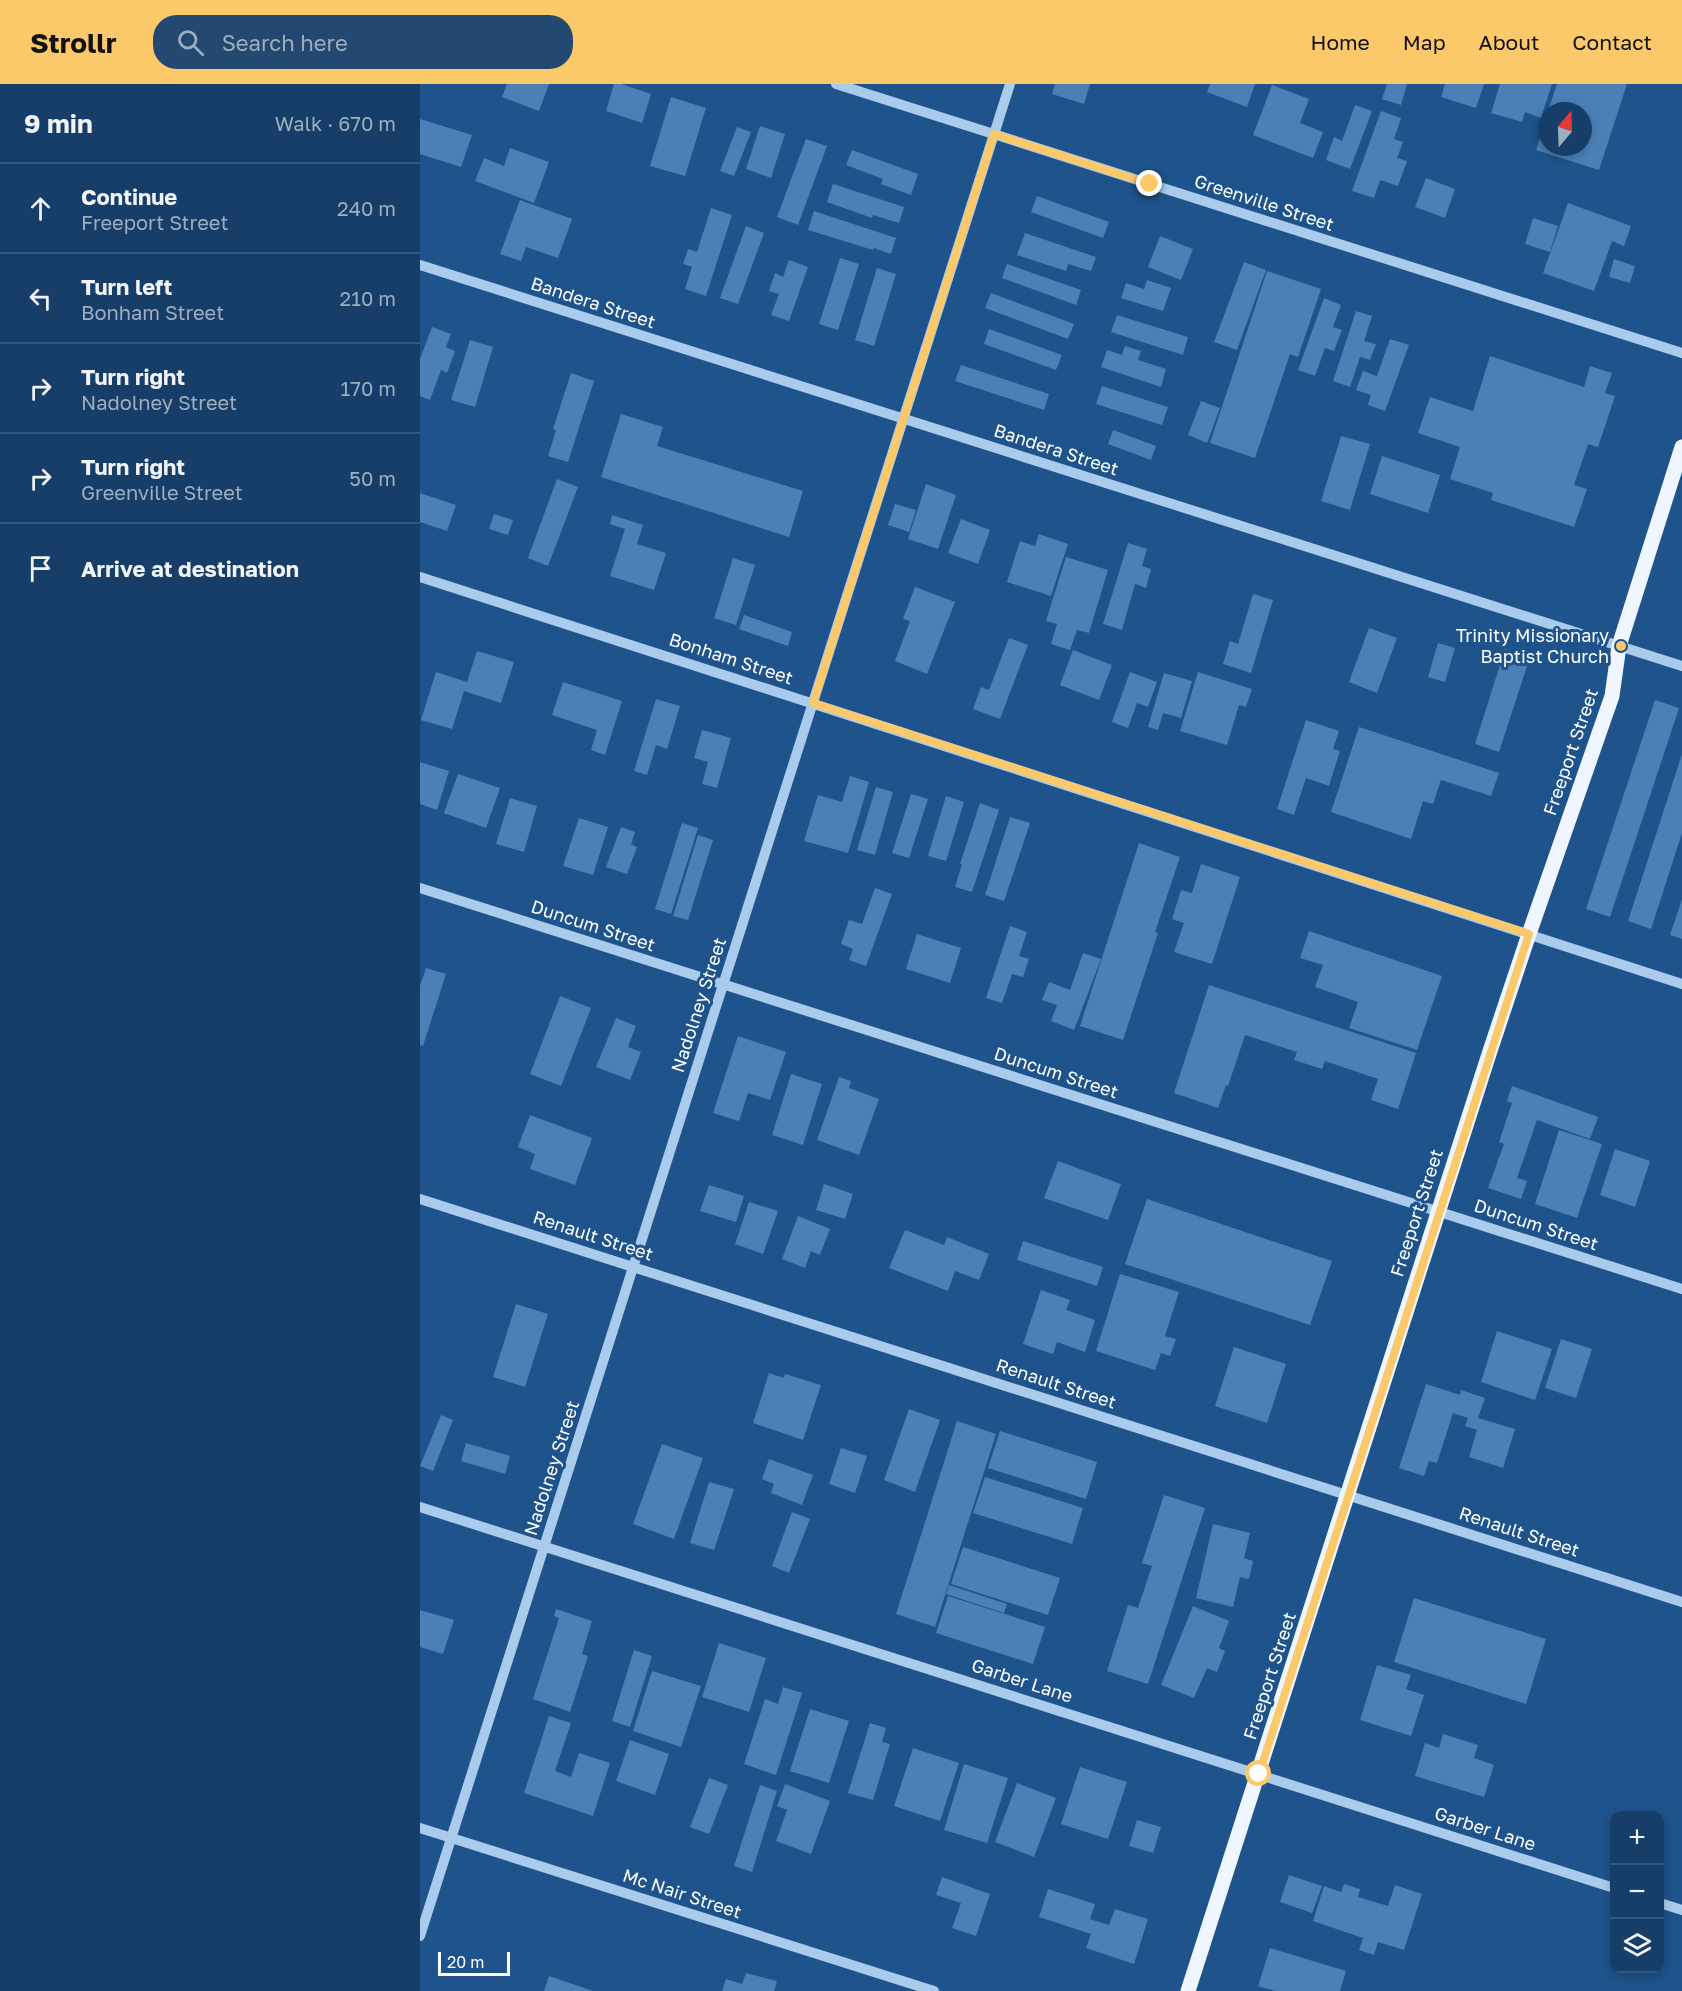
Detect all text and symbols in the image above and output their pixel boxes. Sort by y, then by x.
search box [153,15,573,69]
text: Strollr [30,26,117,59]
icon: search [174,26,207,59]
text: Search here [222,29,348,56]
text: Home [1310,29,1370,55]
text: Map [1403,29,1446,55]
text: About [1479,29,1539,55]
text: Contact [1572,29,1652,55]
north arrow [1538,102,1592,156]
text: 9 min [24,108,93,139]
text: Walk · 670 m [275,111,396,135]
street label: Greenville Street [1192,169,1337,235]
route end [1136,170,1162,196]
text: Continue [81,183,177,210]
icon: ahead [24,192,57,225]
text: 240 m [337,196,396,220]
text: Freeport Street [81,210,228,234]
street label: Bandera Street [528,272,658,333]
text: Turn left [81,273,172,300]
icon: left [24,282,57,315]
text: 210 m [340,286,396,310]
text: Bonham Street [81,300,224,324]
text: Turn right [81,363,185,390]
icon: right [24,372,57,405]
text: 170 m [341,376,396,400]
text: Nadolney Street [81,390,237,414]
street label: Bandera Street [991,419,1121,480]
text: Turn right [81,453,185,480]
icon: right [24,462,57,495]
text: 50 m [349,466,396,490]
text: Greenville Street [81,480,243,504]
icon: arrive [24,552,57,585]
text: Arrive at destination [81,555,299,582]
place label: Trinity Missionary Baptist Church [1456,624,1609,667]
street label: Bonham Street [667,628,796,688]
marker: Trinity Missionary Baptist Church [1614,639,1628,653]
street label: Freeport Street [1538,685,1602,818]
street label: Duncum Street [529,895,658,955]
street label: Nadolney Street [666,934,730,1075]
street label: Duncum Street [992,1042,1121,1102]
street label: Freeport Street [1385,1146,1447,1279]
street label: Duncum Street [1472,1194,1601,1254]
street label: Renault Street [530,1205,656,1265]
street label: Renault Street [993,1353,1119,1413]
street label: Nadolney Street [519,1397,583,1538]
street label: Renault Street [1456,1501,1582,1561]
street label: Freeport Street [1238,1609,1300,1742]
street label: Garber Lane [969,1653,1076,1707]
route start [1245,1760,1271,1786]
street label: Garber Lane [1432,1801,1539,1855]
map controls [1610,1811,1664,1973]
button: + [1610,1811,1664,1865]
street label: Mc Nair Street [620,1864,744,1923]
button: − [1610,1865,1664,1919]
button: layers [1610,1919,1664,1973]
scale bar [438,1949,510,1976]
text: 20 m [447,1952,484,1972]

